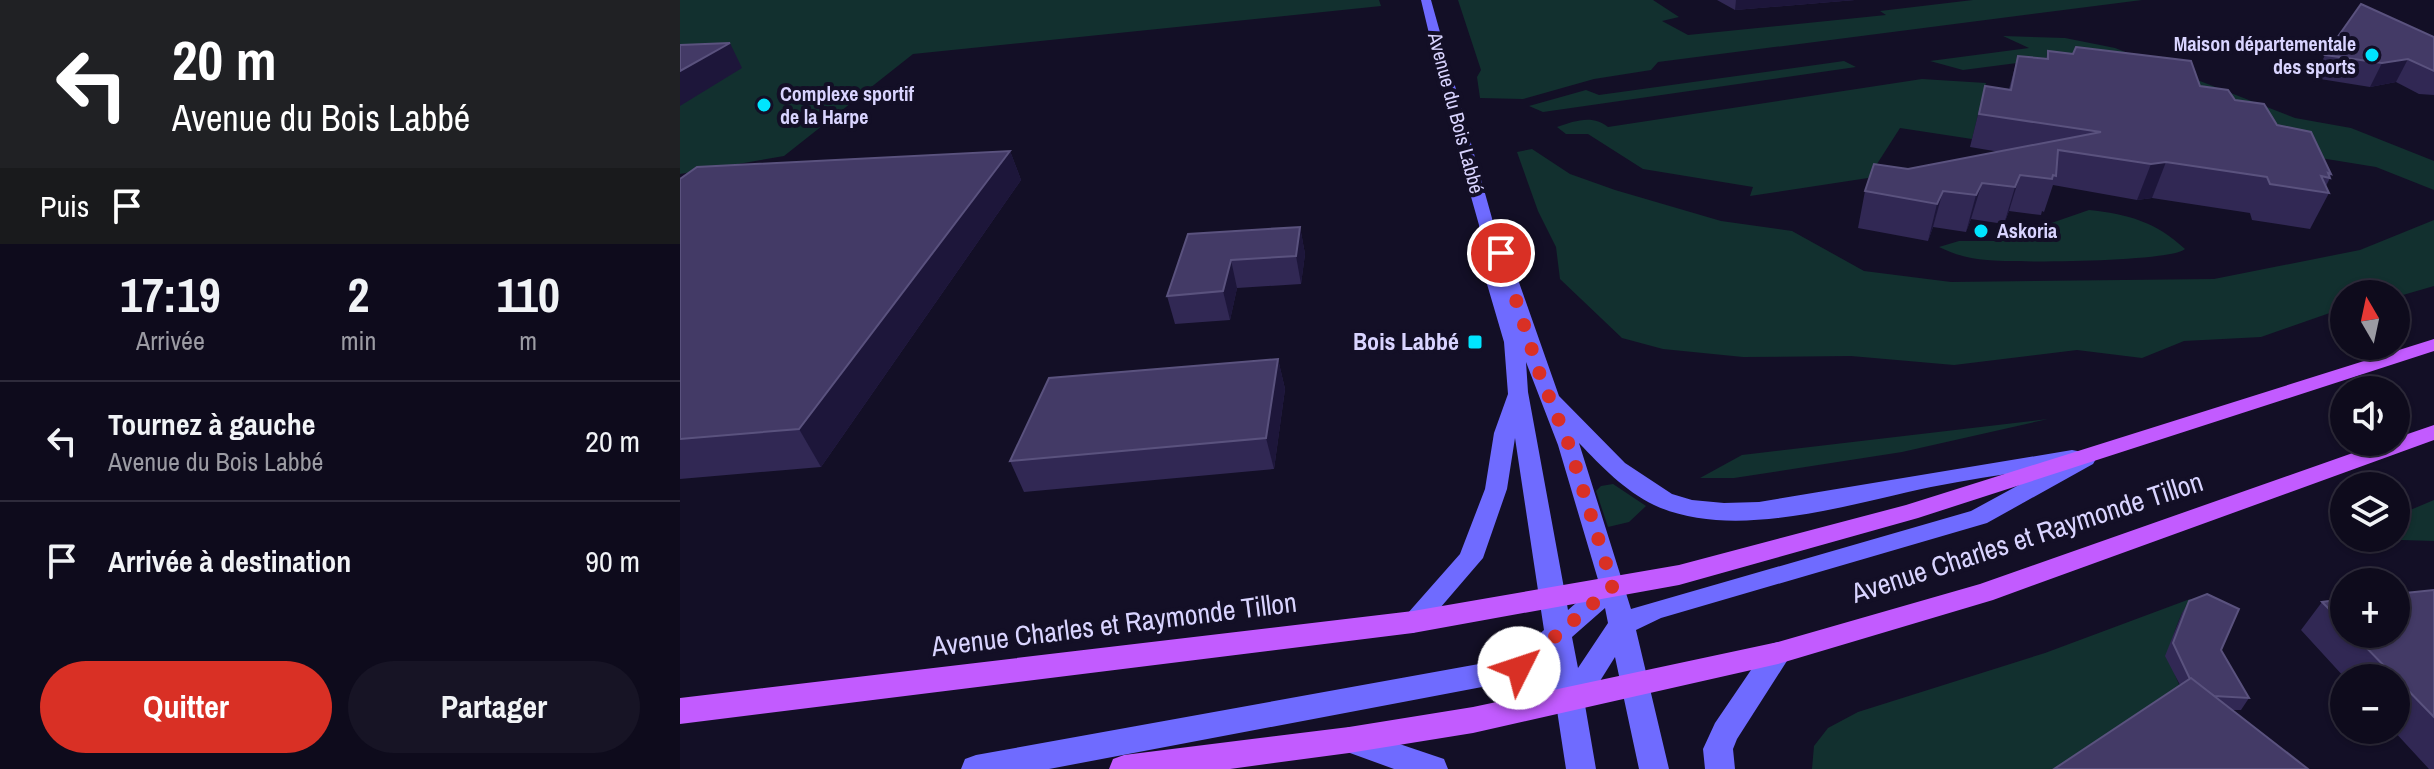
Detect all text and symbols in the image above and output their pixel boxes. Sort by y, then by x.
text: 20 m [172,22,277,97]
street label: Avenue du Bois Labbé [1422,28,1491,196]
place label: Maison départementale des sports [2174,30,2356,80]
icon: left [40,32,144,136]
marker: Maison départementale des sports [2363,46,2381,64]
place label: Complexe sportif de la Harpe [780,80,914,130]
text: Avenue du Bois Labbé [172,94,470,142]
marker: Complexe sportif de la Harpe [755,96,773,114]
icon: arrive [105,184,149,228]
text: Puis [40,186,89,226]
place label: Askoria [1997,217,2057,244]
pin [1467,219,1535,287]
marker: Askoria [1972,222,1990,240]
icon: arrive [1479,231,1523,275]
text: 17:19 [120,262,221,327]
text: 2 [348,262,370,327]
text: 110 [496,262,560,327]
north arrow [2330,280,2410,360]
map controls [2330,280,2410,744]
text: Arrivée [136,323,205,358]
text: min [341,323,376,358]
text: m [519,323,537,358]
place label: Bois Labbé [1353,325,1459,357]
marker: Bois Labbé [1466,333,1484,351]
button: sound [2330,376,2410,456]
text: Tournez à gauche [108,404,315,444]
icon: left [40,419,84,463]
text: 20 m [585,421,640,461]
text: Avenue du Bois Labbé [108,444,323,479]
street label: Avenue Charles et Raymonde Tillon [1845,462,2208,612]
button: layers [2330,472,2410,552]
icon: arrive [40,539,84,583]
text: Arrivée à destination [108,541,351,581]
text: 90 m [585,541,640,581]
button: + [2330,568,2410,648]
street label: Avenue Charles et Raymonde Tillon [928,583,1299,665]
position arrow [1477,626,1561,710]
button: Quitter [40,661,332,753]
button: Partager [348,661,640,753]
button: − [2330,664,2410,744]

